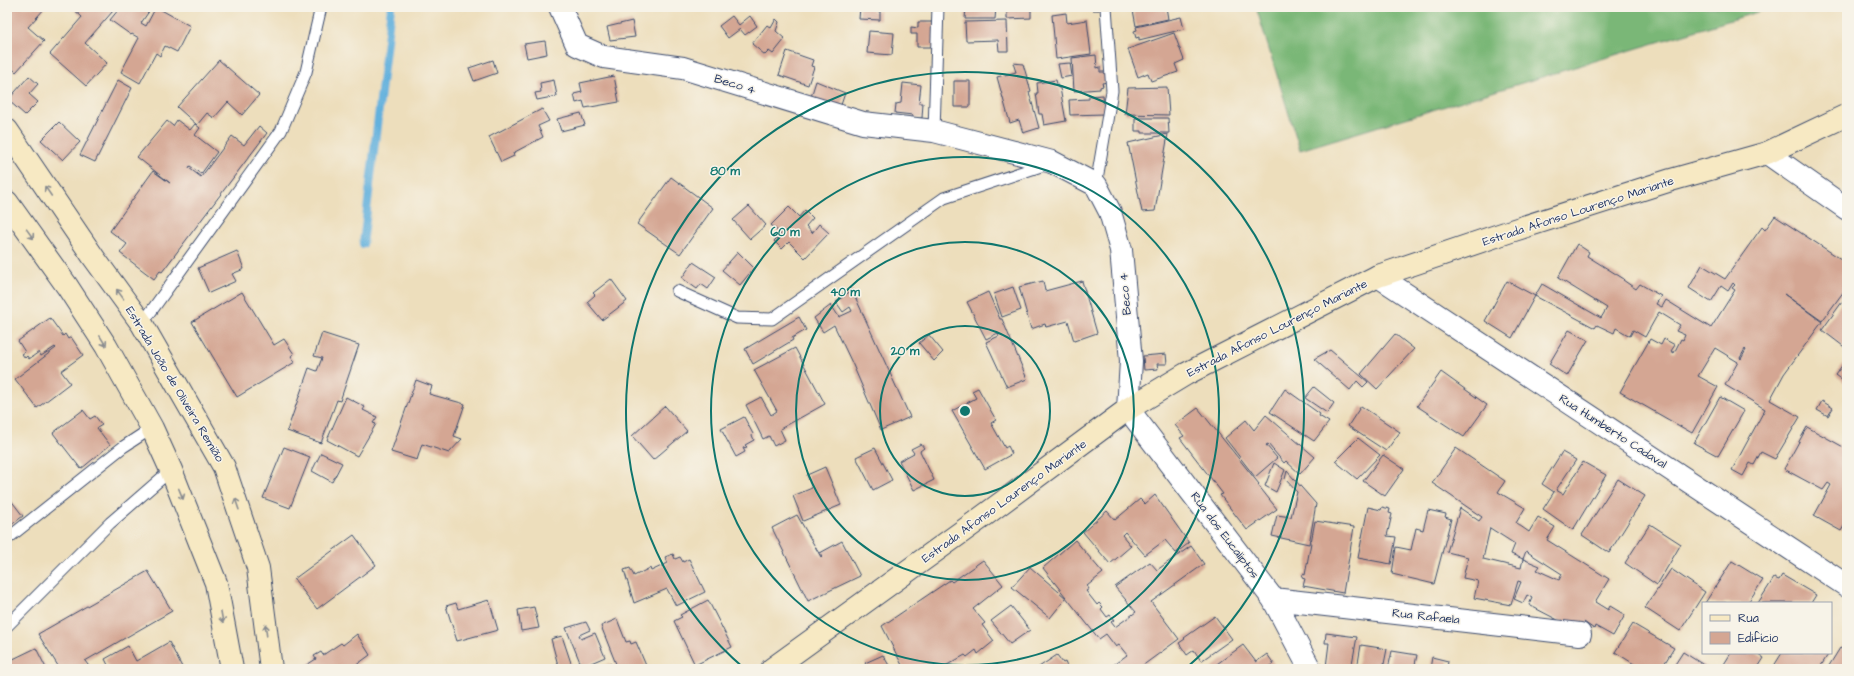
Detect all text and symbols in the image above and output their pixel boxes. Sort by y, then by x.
street label: Beco 4 [712,70,758,99]
text: 80 m [710,163,740,180]
street label: Estrada Afonso Lourenço Mariante [1480,172,1676,250]
one-way arrow [44,186,52,197]
text: 60 m [770,224,800,241]
one-way arrow [26,228,34,239]
street label: Beco 4 [1115,272,1136,316]
street label: Estrada Afonso Lourenço Mariante [1184,275,1371,381]
text: 40 m [830,284,861,301]
one-way arrow [116,288,124,299]
street label: Estrada João de Oliveira Remião [121,303,228,465]
one-way arrow [99,335,107,347]
text: 20 m [890,343,920,360]
street label: Rua Humberto Cadaval [1555,390,1670,473]
centre of rings [958,404,972,418]
street label: Estrada Afonso Lourenço Mariante [918,435,1091,567]
one-way arrow [177,488,185,500]
street label: Rua dos Eucaliptos [1186,489,1263,582]
one-way arrow [233,498,240,511]
legend [1702,602,1832,654]
street label: Rua Rafaela [1391,604,1461,629]
one-way arrow [219,610,227,623]
text: Rua [1738,610,1759,627]
one-way arrow [262,624,270,637]
text: Edifício [1738,630,1778,647]

